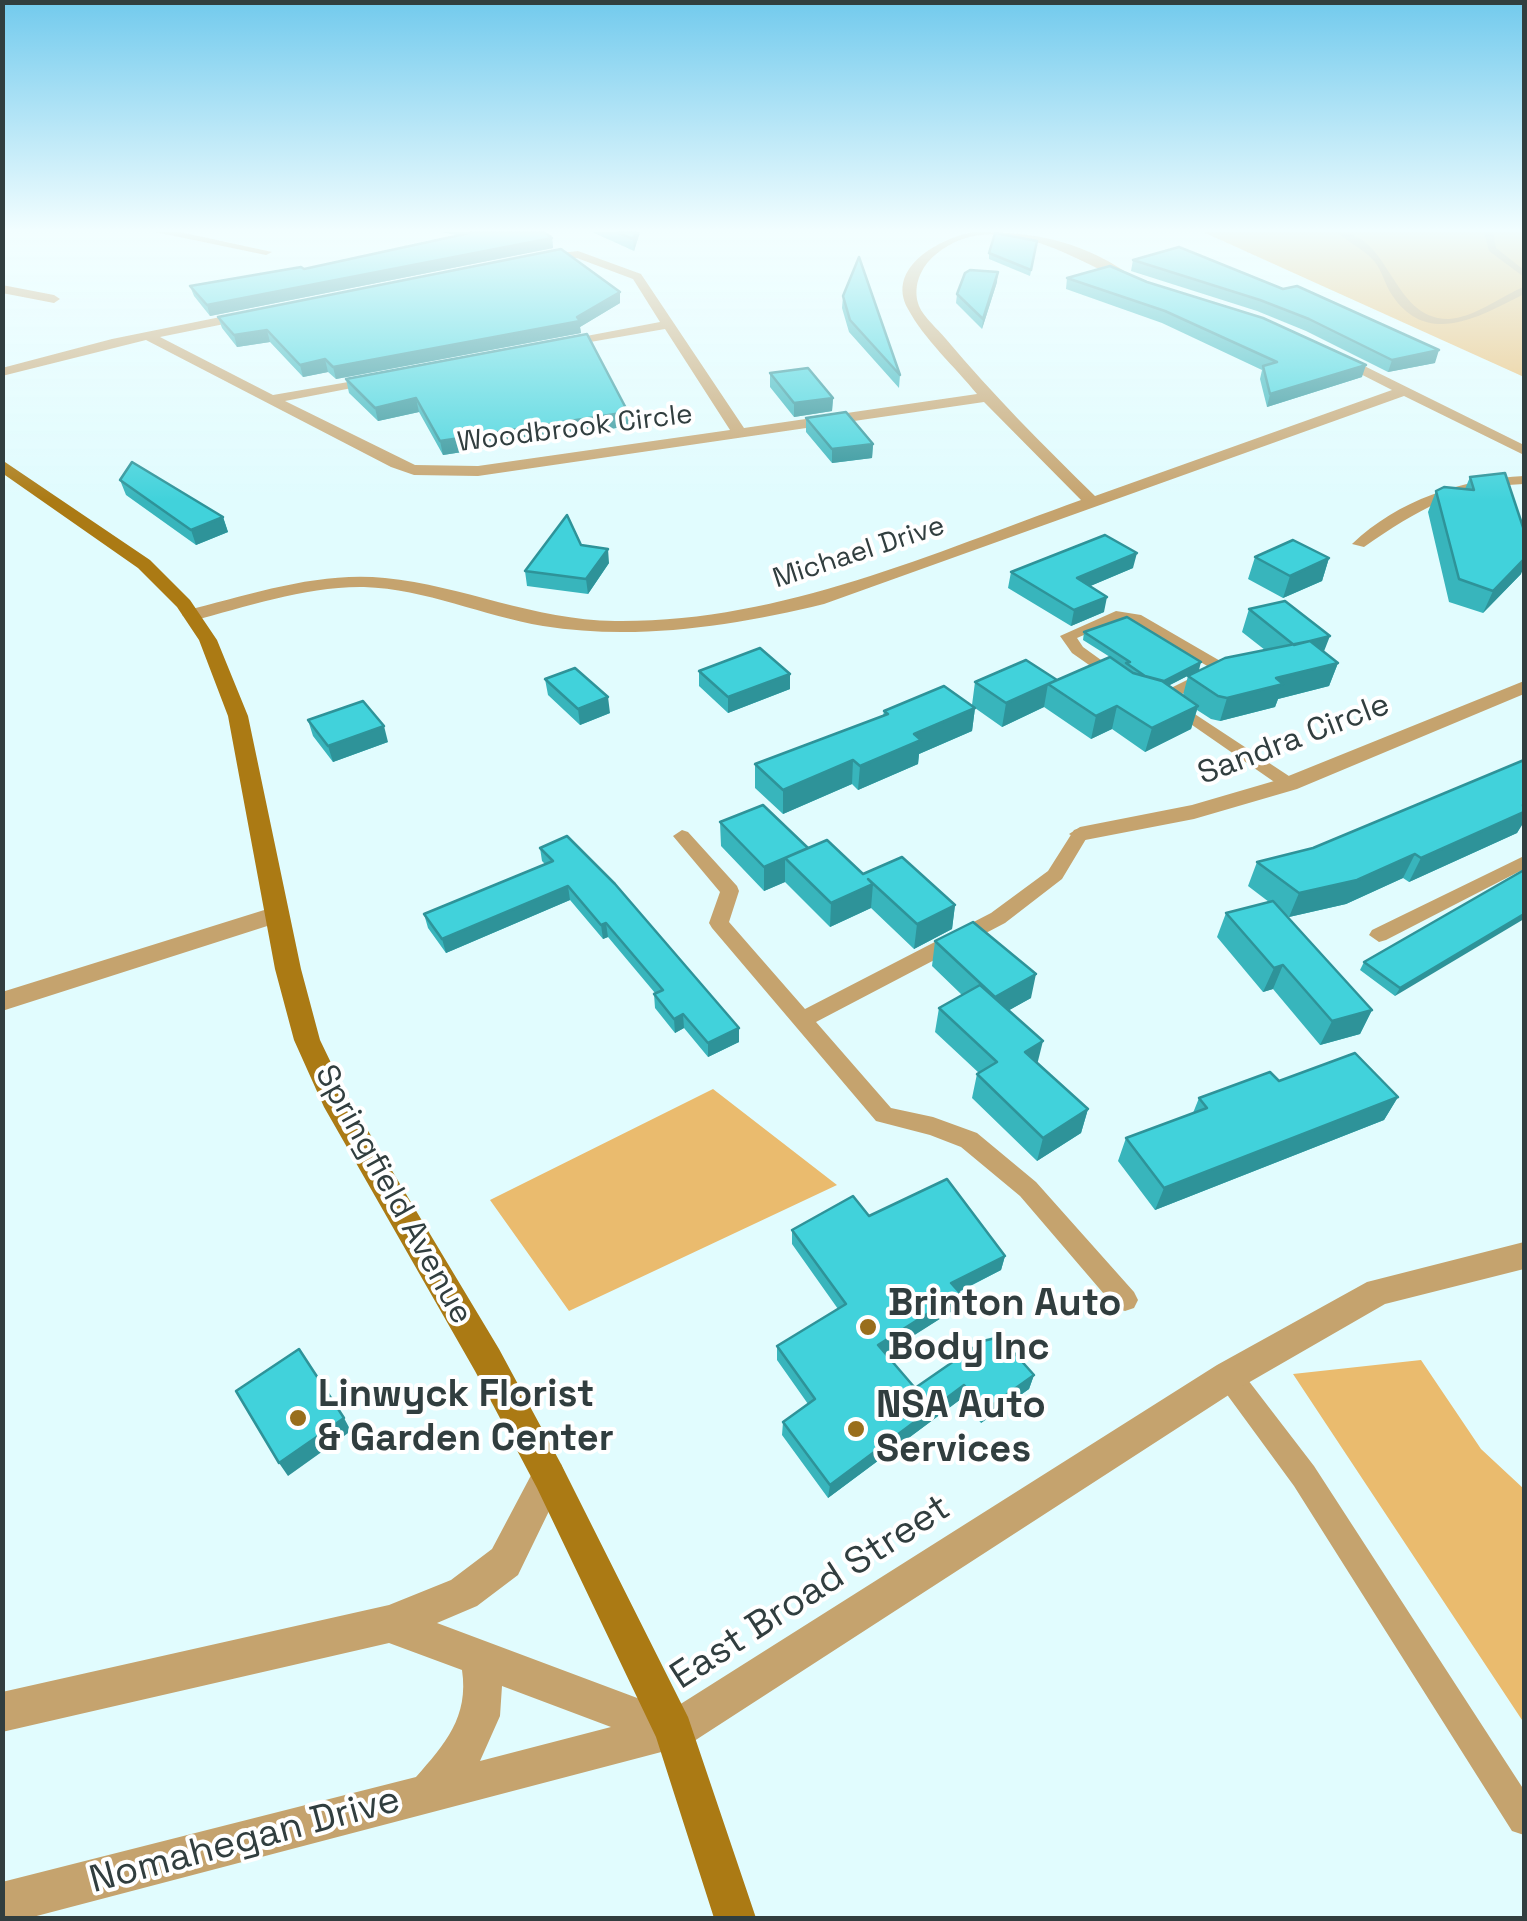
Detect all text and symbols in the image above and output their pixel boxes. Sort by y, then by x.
street label: Woodbrook Circle [455,398,695,460]
street label: Michael Drive [769,509,949,597]
street label: Sandra Circle [1193,686,1395,794]
street label: Springfield Avenue [306,1059,480,1331]
place label: Brinton Auto Body Inc [888,1282,1122,1372]
marker: Brinton Auto Body Inc [857,1316,879,1338]
place label: Linwyck Florist & Garden Center [318,1373,614,1462]
place label: NSA Auto Services [876,1384,1046,1474]
marker: Linwyck Florist & Garden Center [287,1407,309,1429]
marker: NSA Auto Services [845,1418,867,1440]
street label: East Broad Street [663,1486,959,1700]
street label: Nomahegan Drive [85,1778,405,1904]

